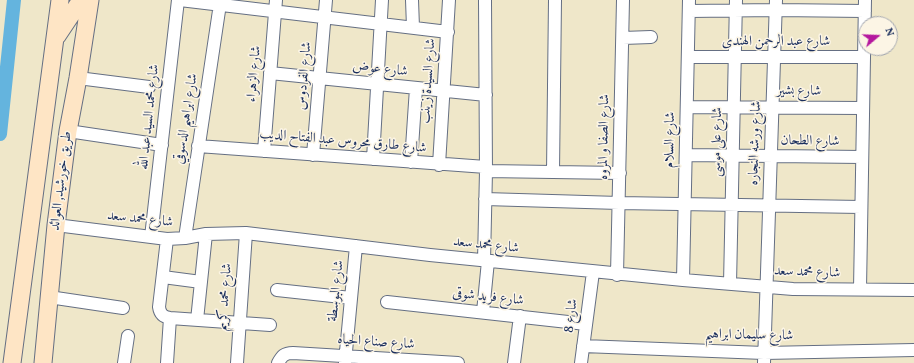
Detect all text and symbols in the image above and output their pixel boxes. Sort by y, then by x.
north arrow [858,16,898,56]
text: N [880,26,897,38]
street label: شارع عبد الرحمن الهندى [722,34,830,50]
street label: شارع السيدة زينب [418,38,440,124]
street label: شارع الفردوس [294,41,316,111]
street label: شارع الزهراء [244,45,266,103]
street label: شارع عوض [351,59,409,81]
street label: شارع محمد السيد عبد الله [136,64,164,170]
street label: شارع ابراهيم الدسوقي [172,73,202,165]
street label: شارع بشير [776,83,822,101]
street label: شارع الصفا و المروه [596,94,614,180]
street label: شارع ورشه النجاره [746,100,766,186]
street label: شارع على موسى [709,107,727,177]
street label: شارع السلام [662,112,680,168]
street label: شارع طارق محروس عبد الفتاح الديب [259,126,427,158]
street label: طريق خورشيد, العوائد [48,130,76,232]
street label: شارع الطحان [780,133,840,151]
street label: شارع محمد سعد [106,208,174,232]
street label: شارع محمد سعد [452,234,520,258]
street label: شارع البوسطة [325,259,349,323]
street label: شارع محمد كريم [215,262,237,332]
street label: شارع محمد سعد [774,263,840,283]
street label: شارع فريد شوقى [451,286,525,310]
street label: شارع 8 [562,298,582,334]
street label: شارع سليمان ابراهيم [705,327,793,345]
street label: شارع صناع الحياه [337,332,415,354]

